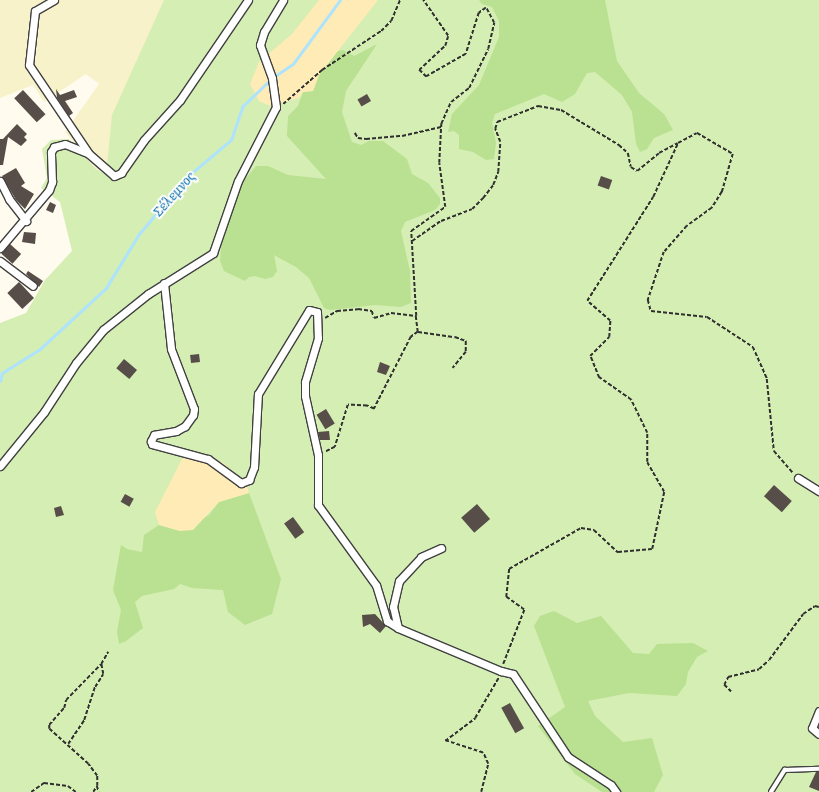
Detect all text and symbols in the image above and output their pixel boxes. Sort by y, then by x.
water label: Σέλεμνος [150,168,198,220]

